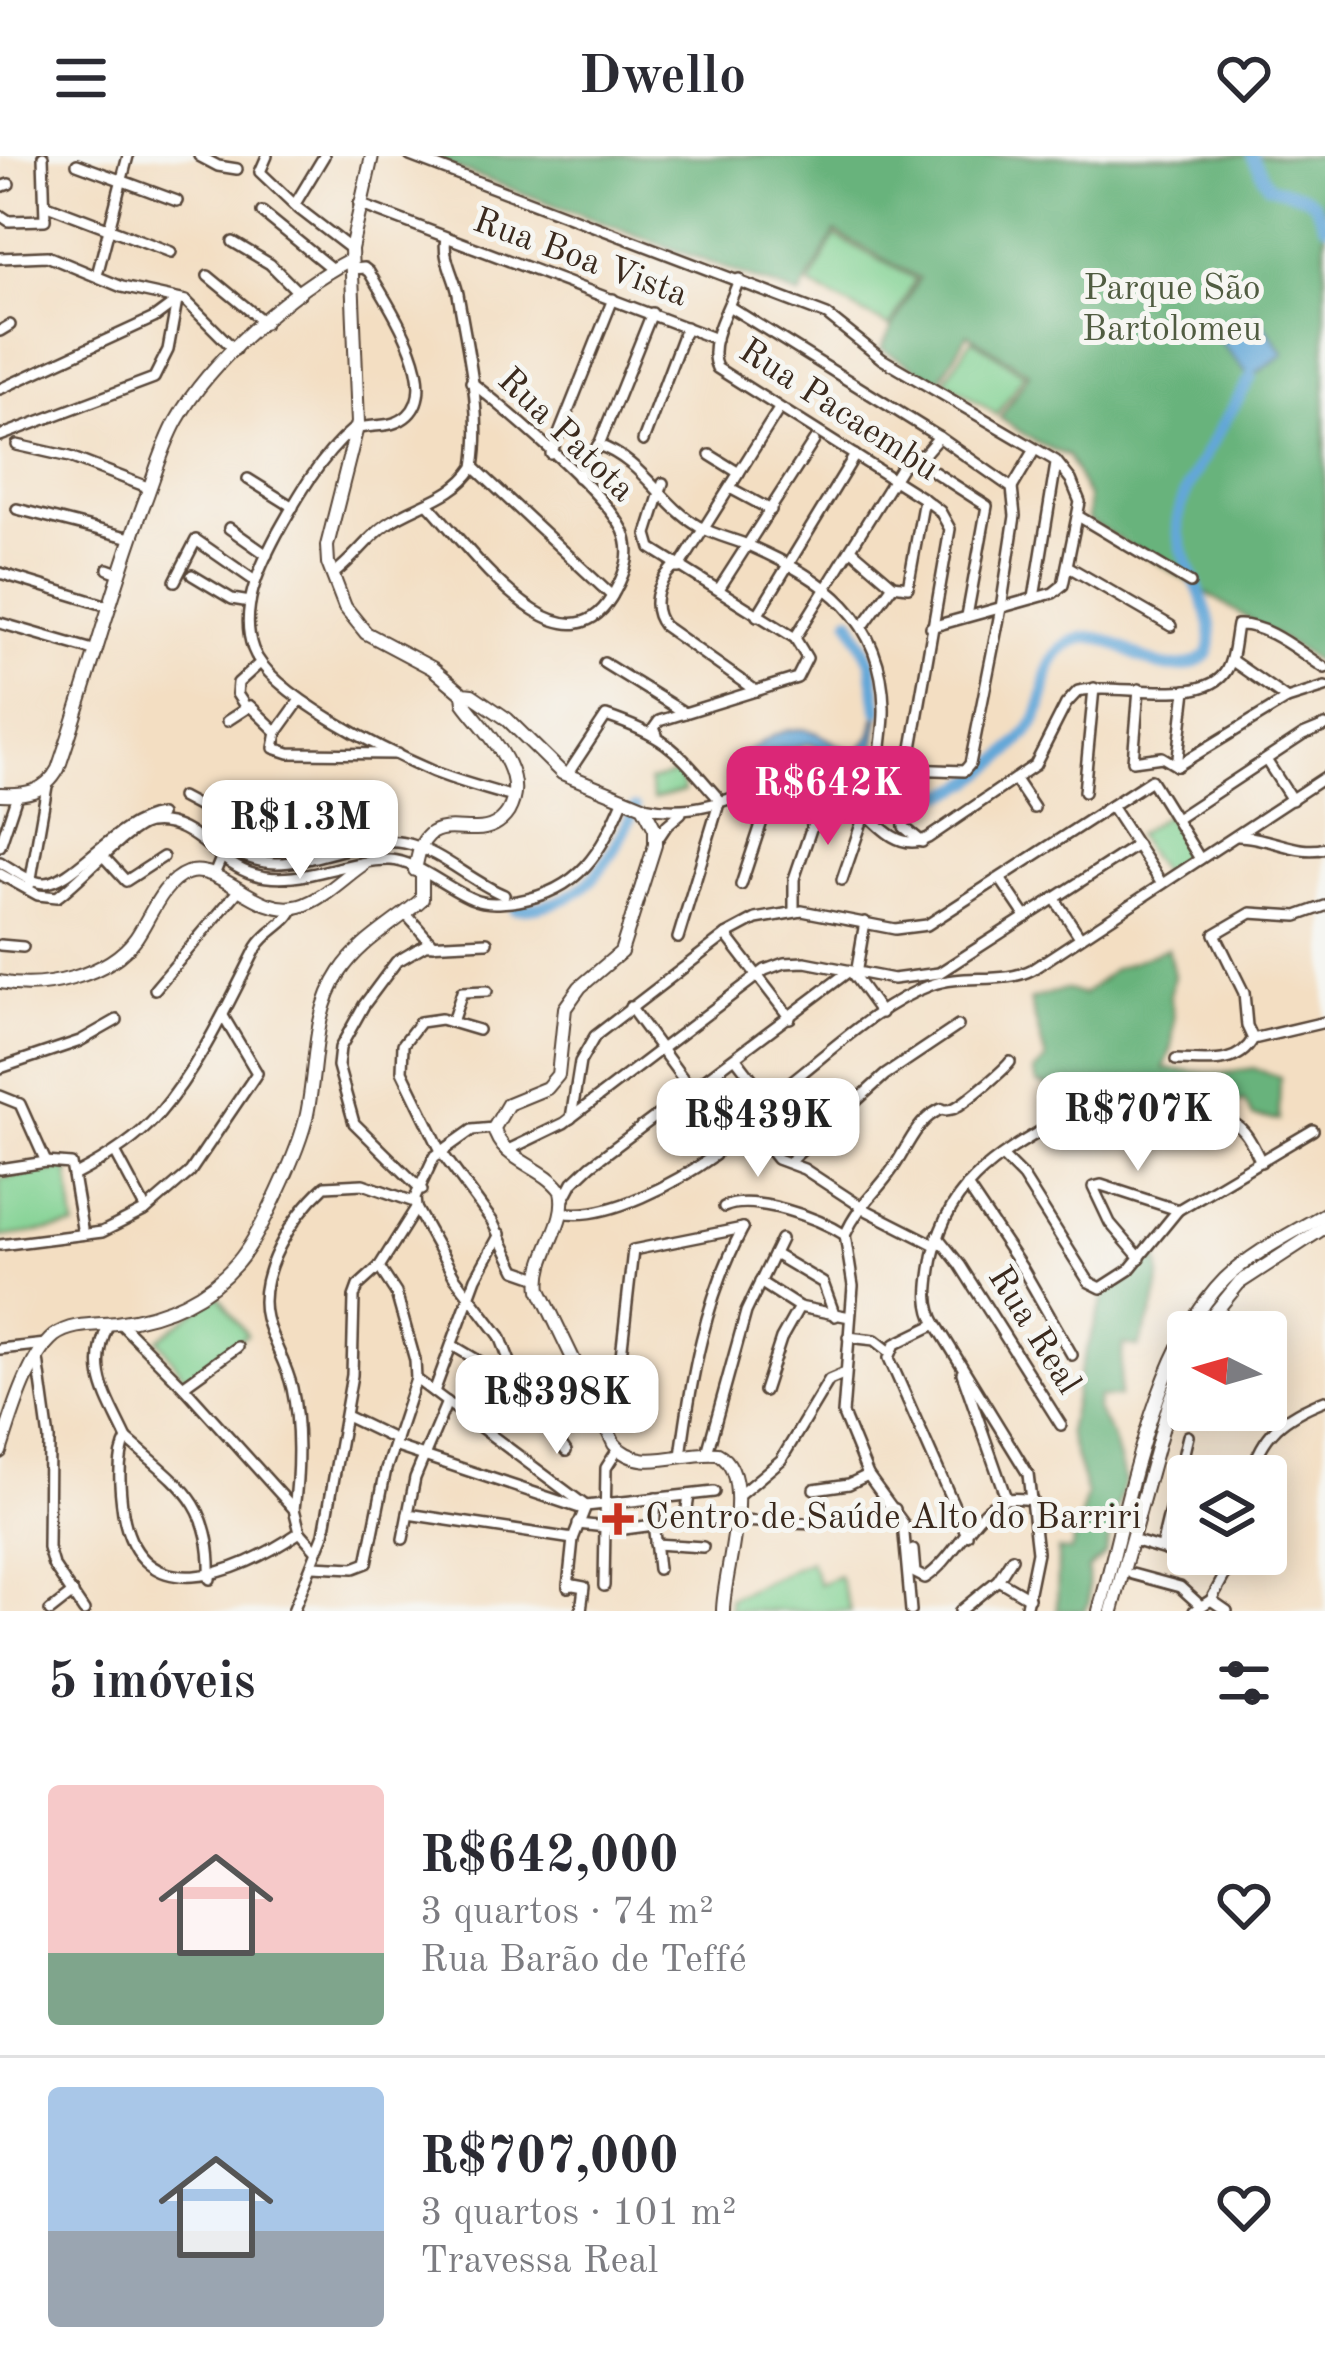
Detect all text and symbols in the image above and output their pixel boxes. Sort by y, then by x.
icon: menu [48,45,114,111]
icon: heart [1211,45,1277,111]
text: Dwello [579,51,746,105]
street label: Rua Boa Vista [468,204,692,315]
park label: Parque São Bartolomeu [1082,272,1262,349]
street label: Rua Pacaembu [732,333,944,489]
street label: Rua Patota [490,362,640,510]
pin: R$642K [730,746,926,848]
text: R$642K [754,765,902,804]
pin: R$1.3M [202,780,398,882]
text: R$1.3M [229,799,371,838]
pin: R$707K [1040,1072,1236,1174]
pin: R$439K [660,1078,856,1180]
text: R$707K [1064,1091,1212,1130]
text: R$439K [684,1097,832,1136]
street label: Rua Real [980,1261,1086,1401]
north arrow [1167,1311,1287,1431]
map controls [1167,1311,1287,1575]
pin: R$398K [459,1355,655,1457]
text: R$398K [483,1374,631,1413]
button: layers [1167,1455,1287,1575]
place label: Centro de Saúde Alto do Barriri [645,1501,1141,1537]
marker: Centro de Saúde Alto do Barriri [602,1503,634,1535]
icon: filters [1211,1650,1277,1716]
text: 5 imóveis [48,1658,255,1709]
text: R$642,000 [420,1832,679,1883]
icon: home [144,1833,288,1977]
icon: heart [1211,1872,1277,1938]
text: 3 quartos · 74 m² [420,1893,714,1932]
text: Rua Barão de Teffé [420,1941,747,1980]
text: R$707,000 [420,2133,679,2184]
icon: home [144,2135,288,2279]
icon: heart [1211,2174,1277,2240]
text: 3 quartos · 101 m² [420,2194,736,2233]
text: Travessa Real [420,2242,658,2281]

